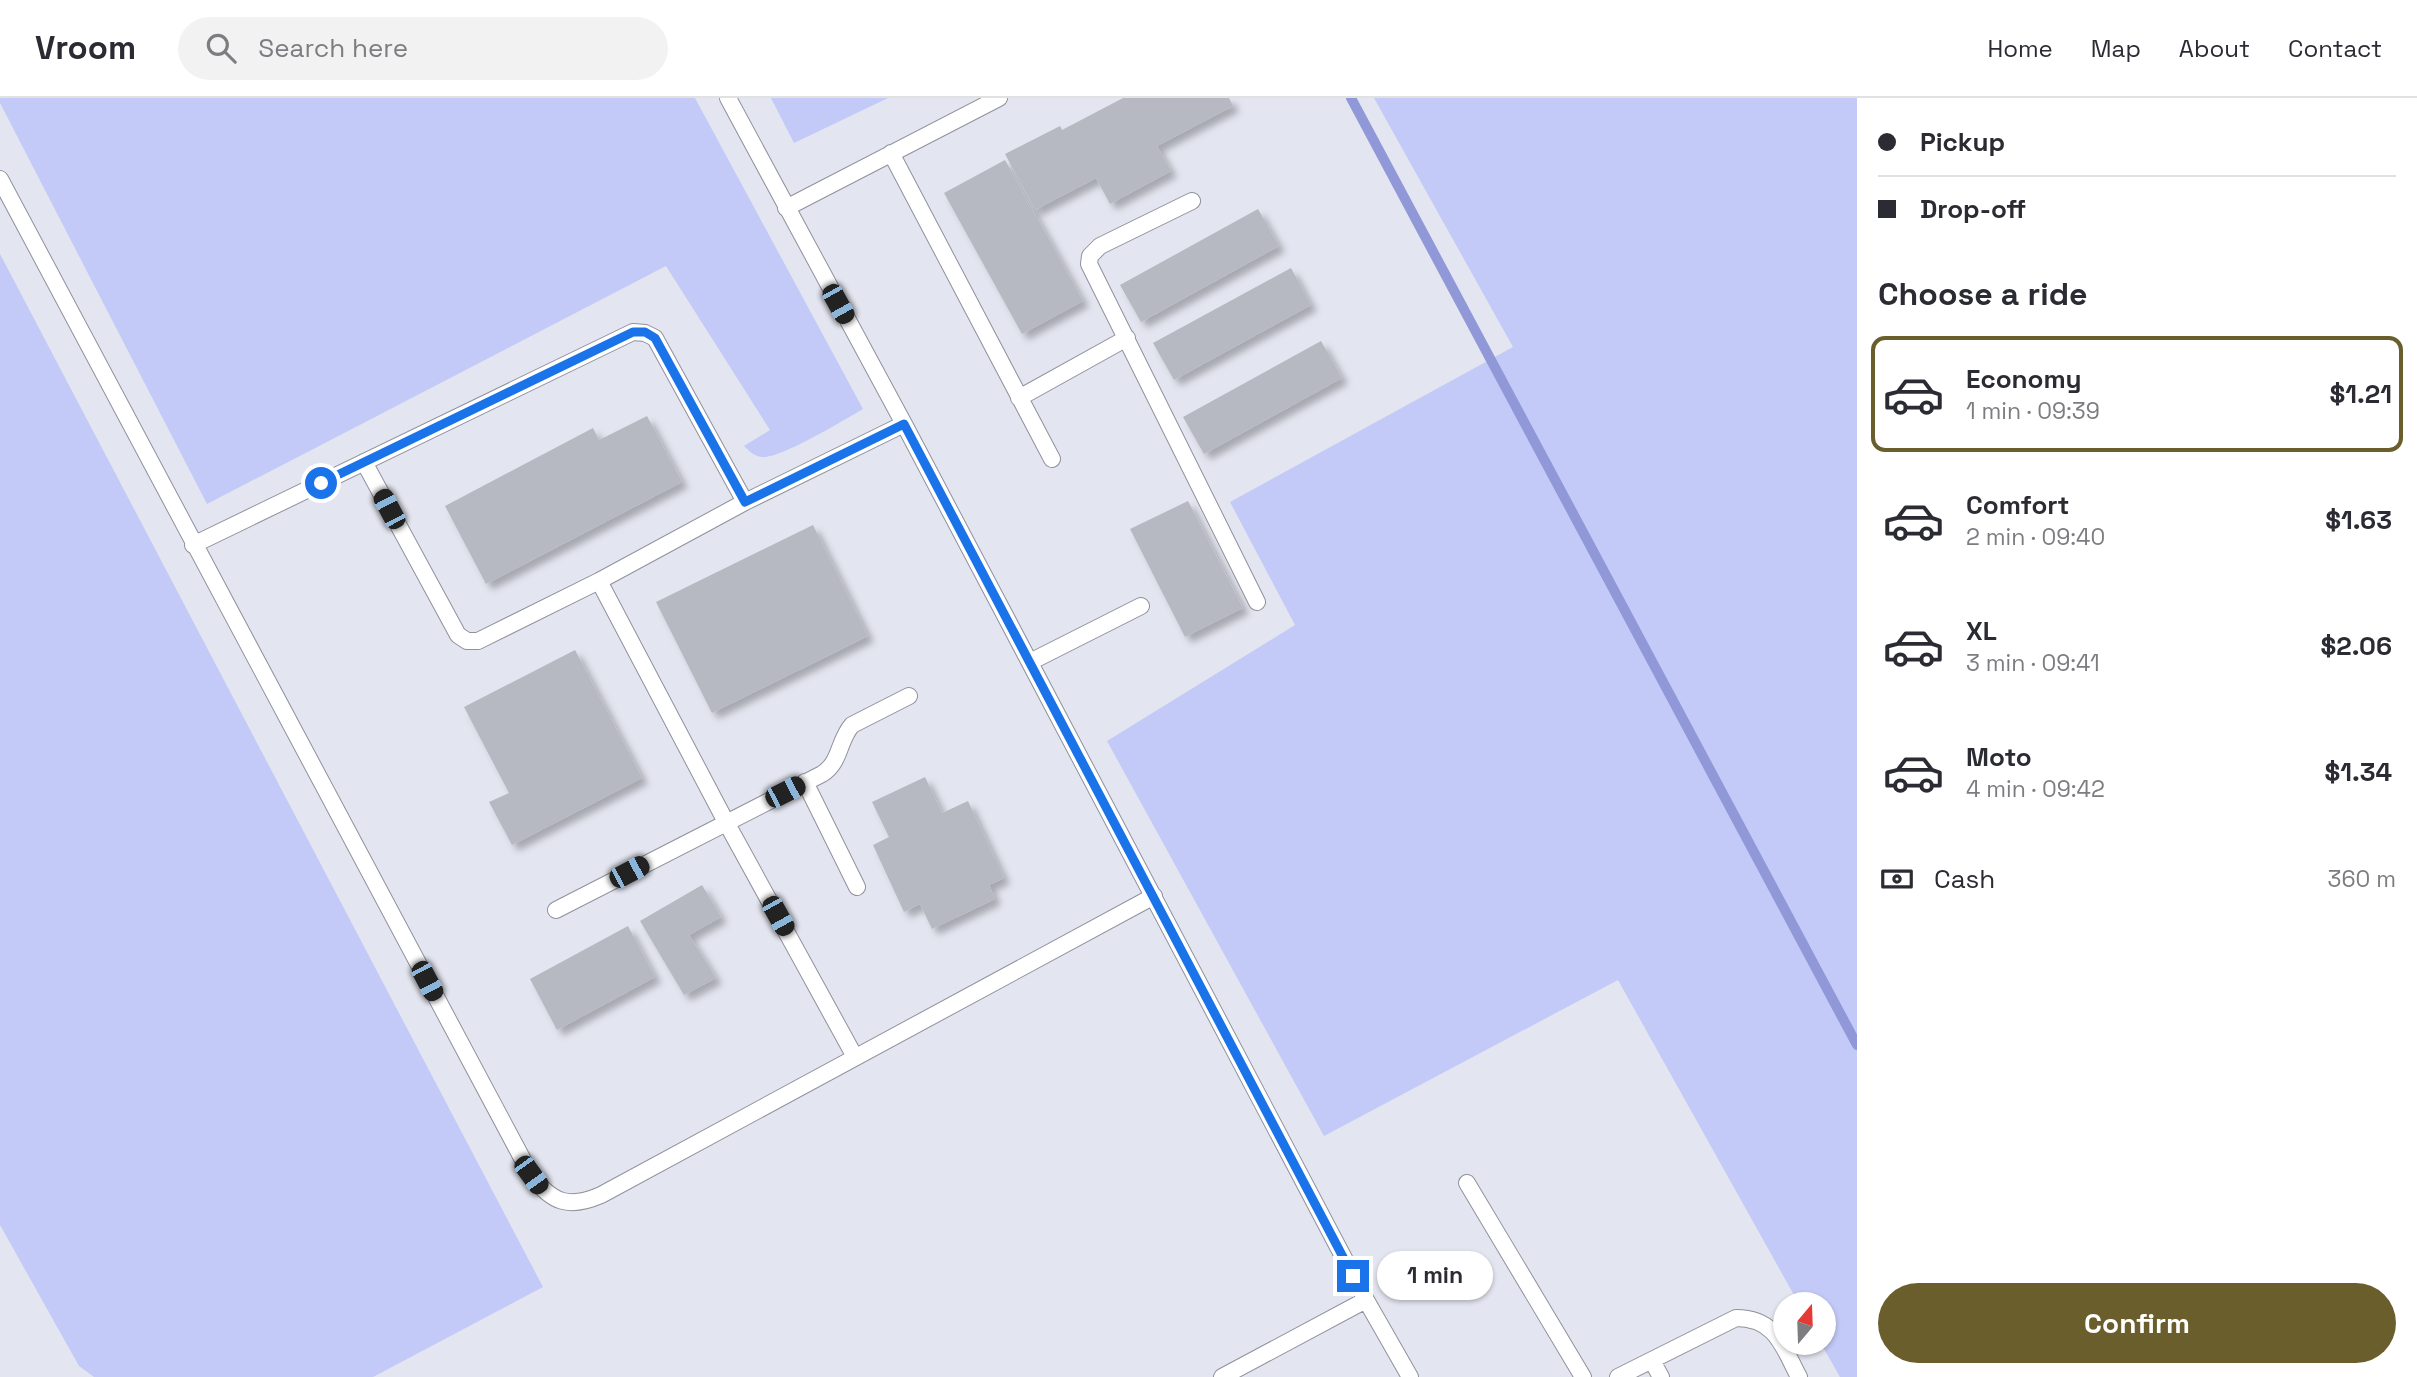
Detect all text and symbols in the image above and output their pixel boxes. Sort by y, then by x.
search box [178,17,668,80]
text: Vroom [35,27,136,69]
icon: search [202,29,240,67]
text: Search here [258,31,408,65]
text: Home [1987,33,2053,64]
text: Map [2091,33,2141,64]
text: About [2179,33,2250,64]
text: Contact [2288,33,2382,64]
text: Pickup [1920,125,2005,159]
text: Drop-off [1920,192,2026,226]
text: Choose a ride [1878,274,2088,314]
car [819,281,858,327]
text: Economy [1966,362,2082,396]
icon: car [1882,363,1945,426]
text: $1.21 [2330,377,2392,411]
text: 1 min · 09:39 [1966,396,2100,426]
route start [305,467,337,499]
car [370,486,409,532]
text: Comfort [1966,488,2069,522]
icon: car [1882,489,1945,552]
text: $1.63 [2325,503,2392,537]
text: 2 min · 09:40 [1966,522,2105,552]
text: XL [1966,614,1997,648]
icon: car [1882,615,1945,678]
text: $2.06 [2320,629,2392,663]
text: 3 min · 09:41 [1966,648,2100,678]
text: Moto [1966,740,2032,774]
icon: car [1882,741,1945,804]
text: $1.34 [2324,755,2392,789]
car [762,773,809,811]
text: 4 min · 09:42 [1966,774,2105,804]
car [606,853,653,891]
icon: cash [1878,860,1916,898]
text: Cash [1934,862,1995,896]
text: 360 m [2328,864,2396,894]
car [759,893,798,939]
car [408,958,447,1004]
car [511,1152,552,1198]
callout: 1 min [1378,1252,1493,1300]
route end [1337,1260,1369,1292]
text: 1 min [1407,1260,1463,1290]
button: Confirm [1878,1283,2396,1363]
north arrow [1773,1292,1836,1354]
map controls [1773,1292,1836,1355]

